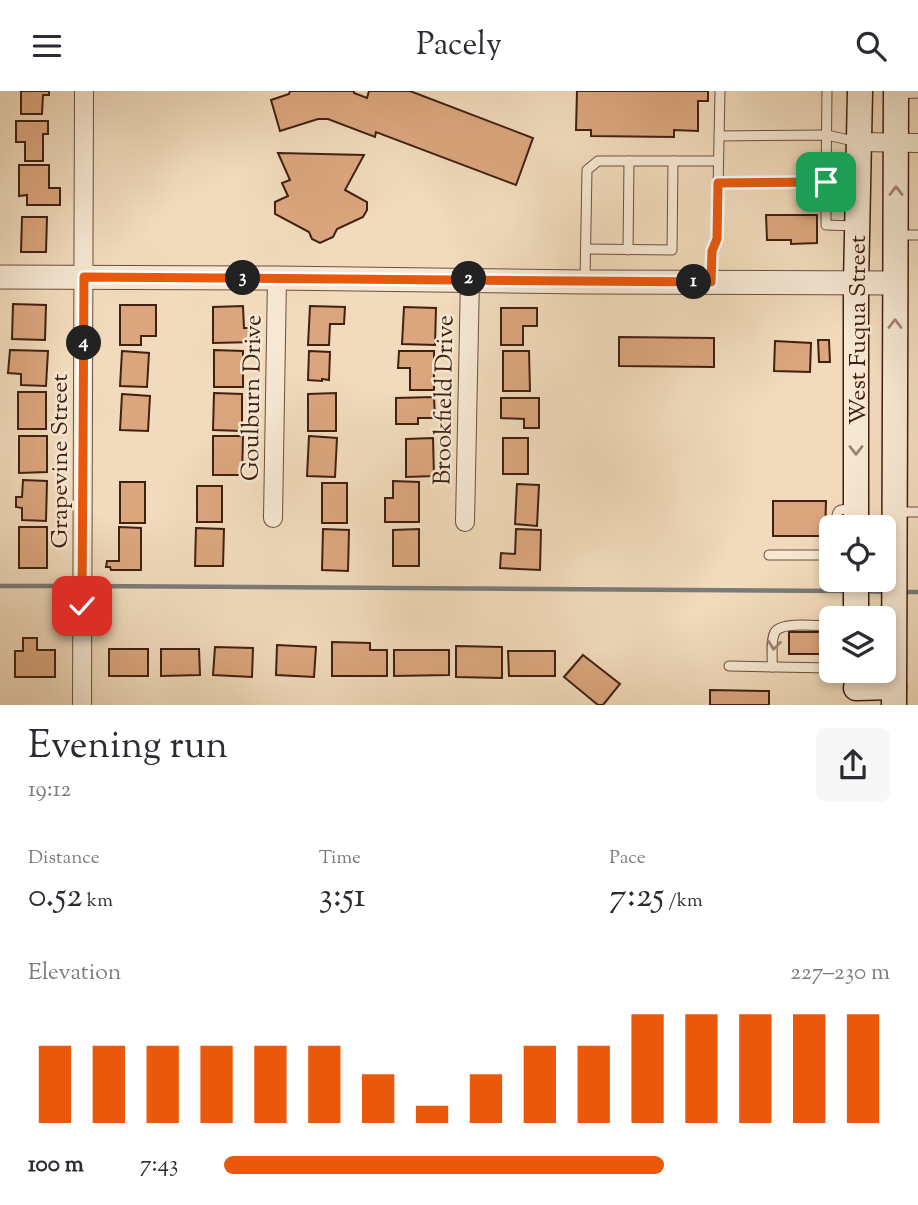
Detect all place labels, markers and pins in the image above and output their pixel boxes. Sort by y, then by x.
pin [796,152,856,212]
pin: 3 [226,261,260,295]
pin: 2 [452,261,486,297]
pin: 1 [676,265,712,299]
pin: 4 [66,325,102,361]
pin [52,576,112,636]

